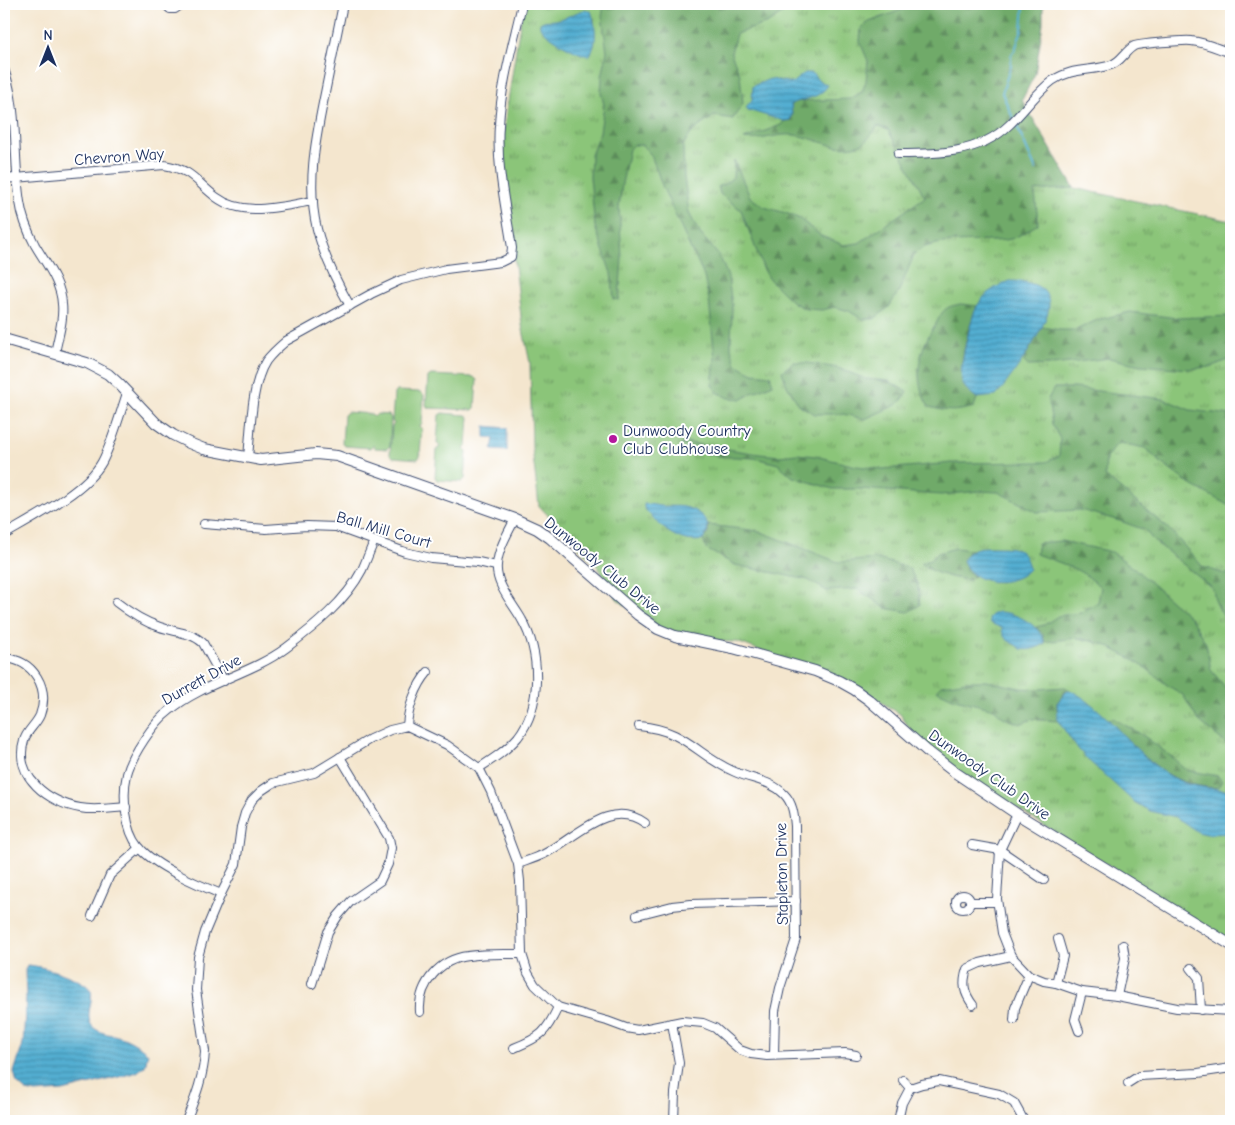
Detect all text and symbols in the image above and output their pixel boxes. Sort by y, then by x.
north arrow [22,22,72,72]
text: N [43,27,53,44]
street label: Chevron Way [74,145,165,169]
place label: Dunwoody Country Club Clubhouse [623,422,752,458]
marker: Dunwoody Country Club Clubhouse [607,433,619,445]
street label: Ball Mill Court [334,508,433,552]
street label: Dunwoody Club Drive [541,513,664,618]
street label: Durrett Drive [159,651,244,709]
street label: Dunwoody Club Drive [925,726,1054,824]
street label: Stapleton Drive [772,823,792,925]

